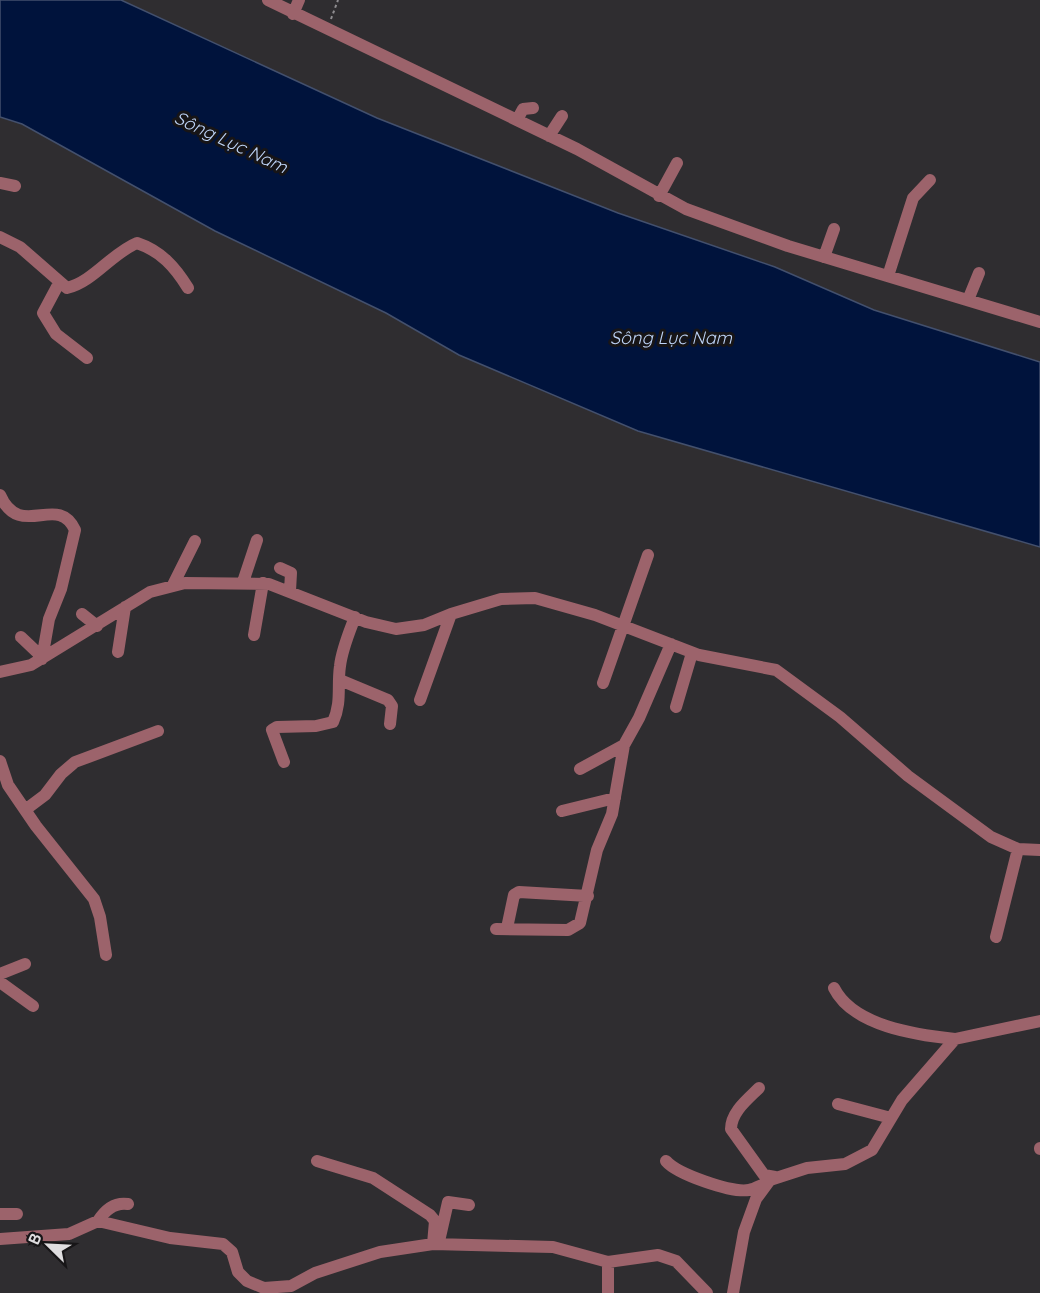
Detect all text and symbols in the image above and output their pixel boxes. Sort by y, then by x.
water label: Sông Lục Nam [171,106,292,178]
water label: Sông Lục Nam [610,326,733,349]
north arrow [18,1215,78,1275]
text: B [23,1230,46,1248]

